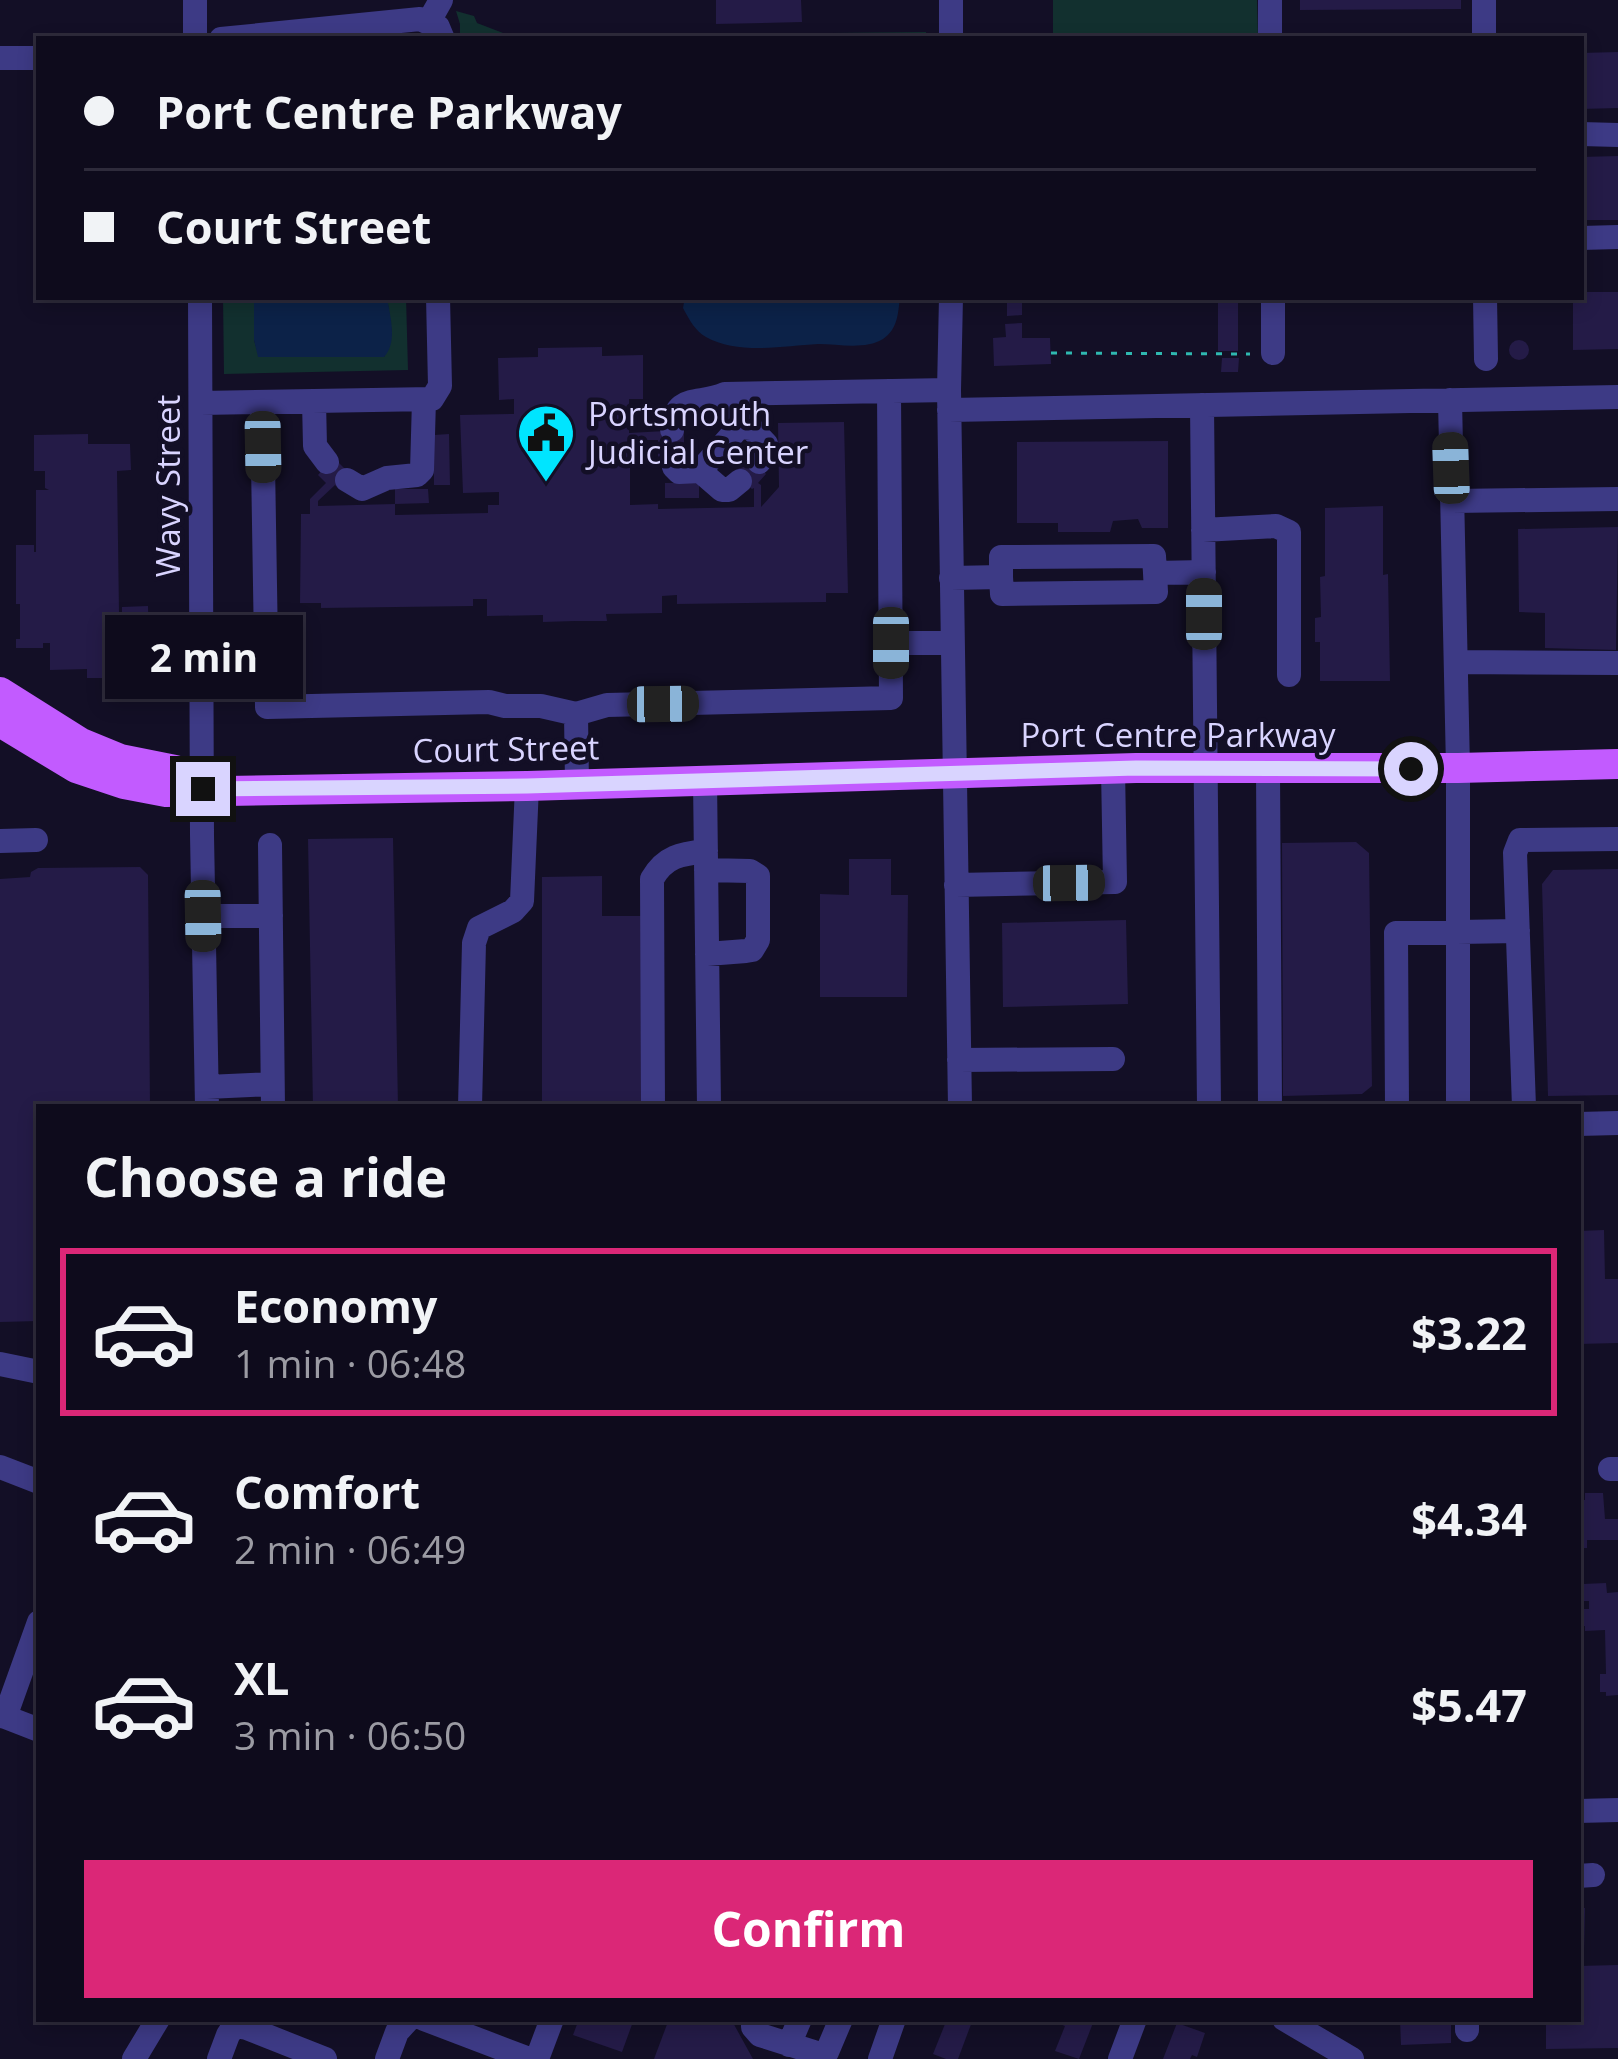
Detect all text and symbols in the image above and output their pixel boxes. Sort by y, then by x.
text: Port Centre Parkway [156,81,622,142]
text: Court Street [156,196,431,257]
place label: Portsmouth Judicial Center [585,391,808,474]
street label: Wavy Street [145,395,190,577]
public building icon: Portsmouth Judicial Center [515,402,577,484]
car [244,411,282,483]
car [1432,431,1470,505]
car [1186,578,1222,650]
car [873,607,909,679]
callout: 2 min [104,615,302,699]
text: 2 min [150,630,258,683]
car [627,685,699,723]
street label: Port Centre Parkway [1021,712,1336,757]
street label: Court Street [412,724,600,773]
route start [1384,742,1438,796]
route end [176,762,230,816]
car [1033,864,1105,902]
car [184,880,222,952]
text: Choose a ride [84,1139,447,1213]
text: Economy [234,1275,437,1336]
icon: car [90,1278,198,1386]
text: $3.22 [1411,1302,1527,1363]
text: 1 min · 06:48 [234,1336,466,1389]
text: Comfort [234,1461,420,1522]
icon: car [90,1464,198,1572]
text: $4.34 [1411,1488,1527,1549]
text: 2 min · 06:49 [234,1522,466,1575]
text: XL [234,1647,289,1708]
icon: car [90,1650,198,1758]
text: $5.47 [1411,1674,1527,1735]
text: 3 min · 06:50 [234,1708,466,1761]
button: Confirm [84,1860,1533,1998]

